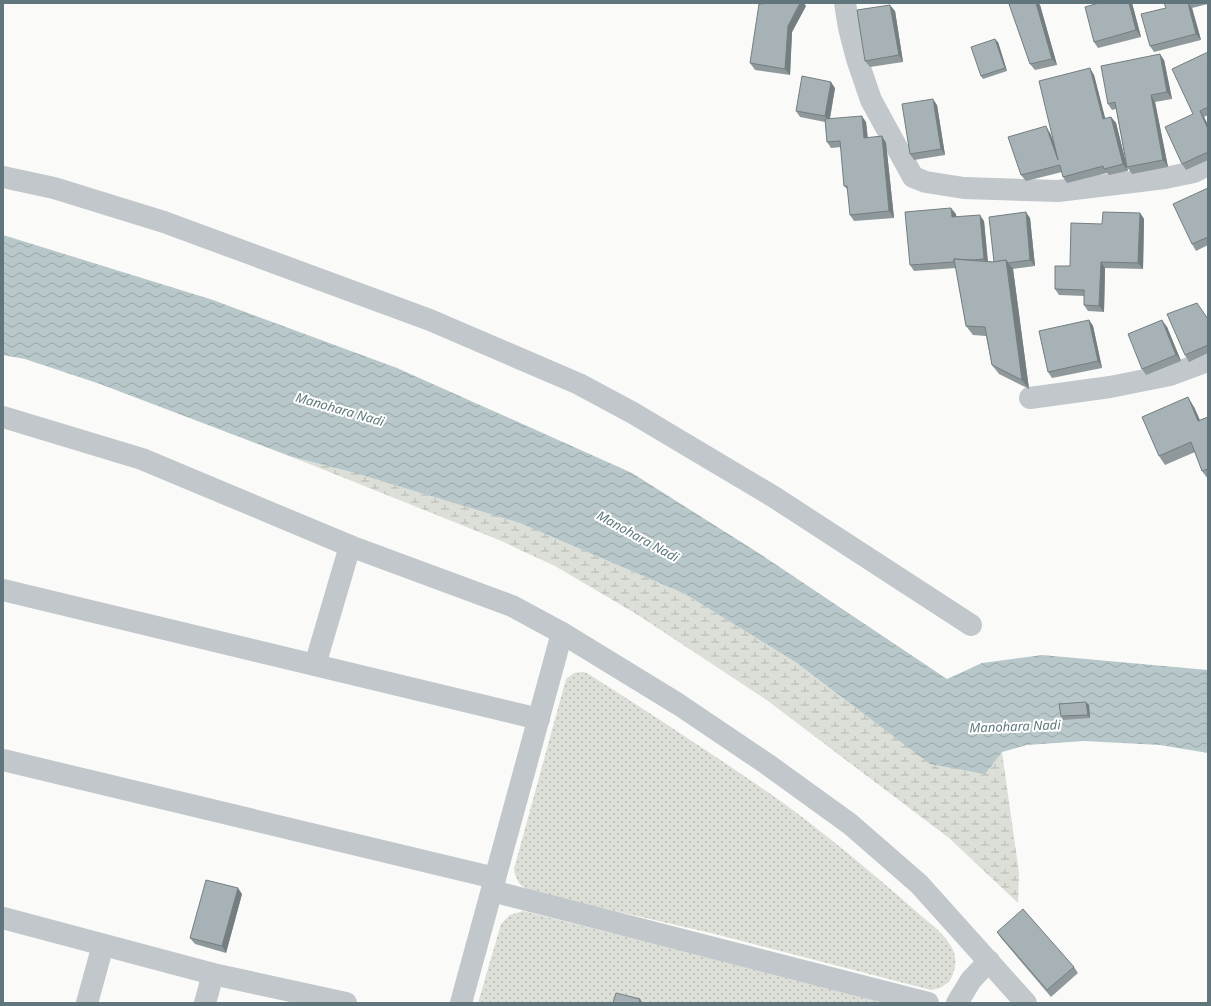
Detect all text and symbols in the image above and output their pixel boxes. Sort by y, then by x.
water label: Manohara Nadi [294,388,387,430]
water label: Manohara Nadi [594,506,683,566]
water label: Manohara Nadi [969,715,1062,737]

